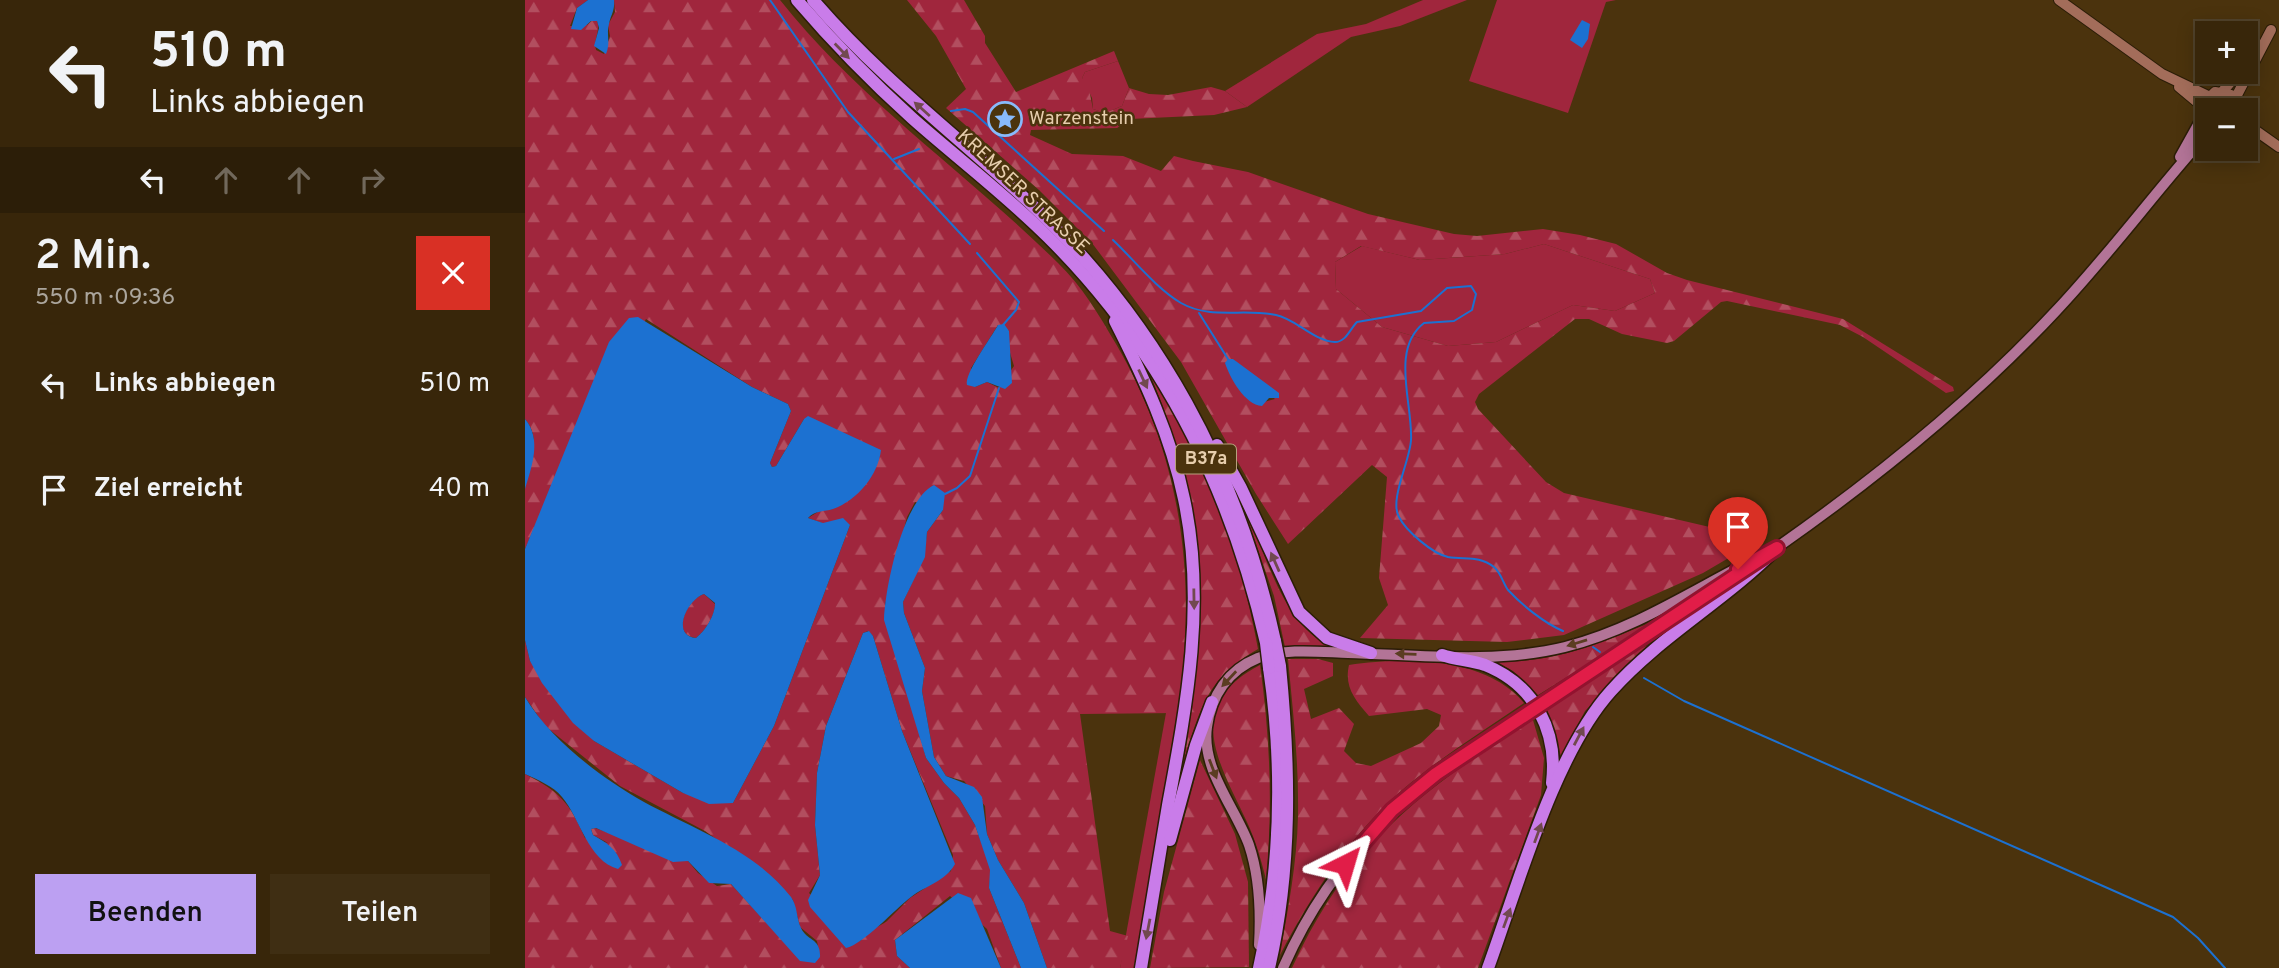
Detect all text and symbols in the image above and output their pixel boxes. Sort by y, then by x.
map controls [2195,21,2258,161]
button: + [2195,21,2258,84]
text: 510 m [150,23,287,85]
icon: left [35,28,126,119]
one-way arrow [834,42,851,59]
text: Links abbiegen [150,84,365,124]
button: − [2195,98,2258,161]
place icon: Warzenstein [986,100,1024,138]
one-way arrow [913,101,931,117]
place label: Warzenstein [1029,107,1134,131]
street label: KREMSER STRASSE [952,124,1094,260]
icon: left [134,161,172,199]
icon: ahead [207,161,245,199]
icon: ahead [280,161,318,199]
icon: right [353,161,391,199]
text: 2 Min. [35,231,151,284]
button: close [416,236,490,310]
text: 550 m · 09:36 [35,284,175,313]
icon: left [35,366,73,404]
text: Links abbiegen [94,368,276,401]
text: 510 m [419,368,490,401]
one-way arrow [1137,369,1149,389]
road number: B37a [1176,444,1236,474]
icon: arrive [35,471,73,509]
text: Ziel erreicht [94,473,243,506]
text: 40 m [429,473,490,506]
pin [1708,497,1768,569]
icon: arrive [1719,508,1757,546]
one-way arrow [1269,552,1281,572]
one-way arrow [1189,588,1200,610]
one-way arrow [1566,639,1587,649]
one-way arrow [1395,649,1417,660]
one-way arrow [1221,670,1237,688]
one-way arrow [1573,726,1585,745]
one-way arrow [1208,758,1219,779]
one-way arrow [1533,822,1544,843]
position arrow [1308,827,1382,901]
button: Beenden [35,874,256,954]
button: Teilen [270,874,490,954]
one-way arrow [1502,907,1513,928]
one-way arrow [1143,918,1154,940]

